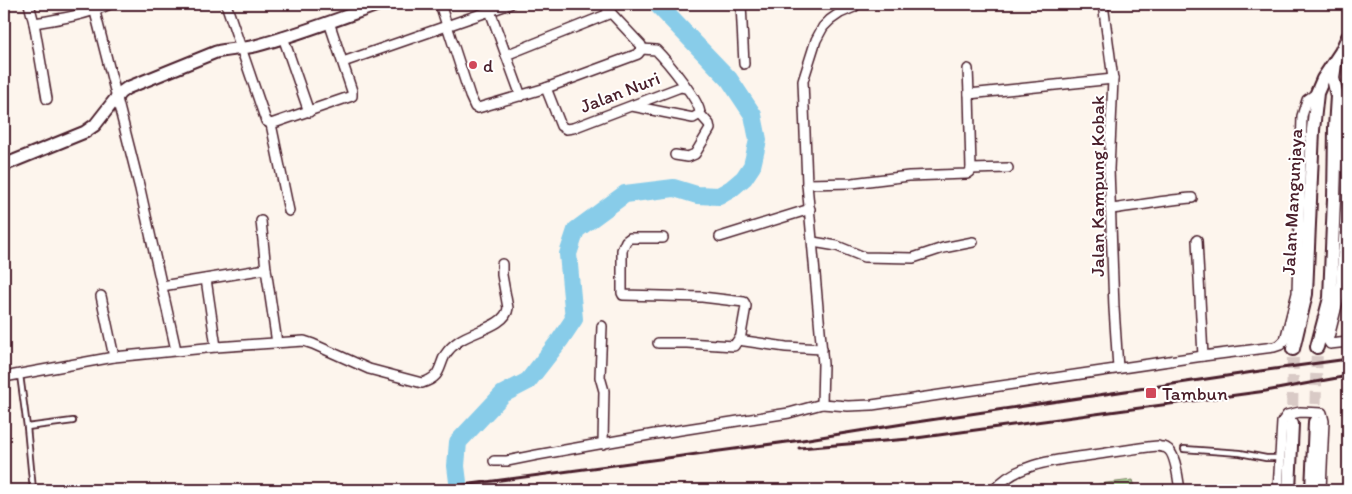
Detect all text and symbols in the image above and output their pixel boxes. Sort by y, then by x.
place label: d [483,54,494,77]
marker: d [467,59,479,71]
street label: Jalan Nuri [577,66,663,118]
street label: Jalan Kampung Kobak [1086,95,1109,277]
street label: Jalan Mangunjaya [1277,128,1307,276]
place label: Tambun [1162,382,1228,405]
marker: Tambun [1144,386,1158,400]

